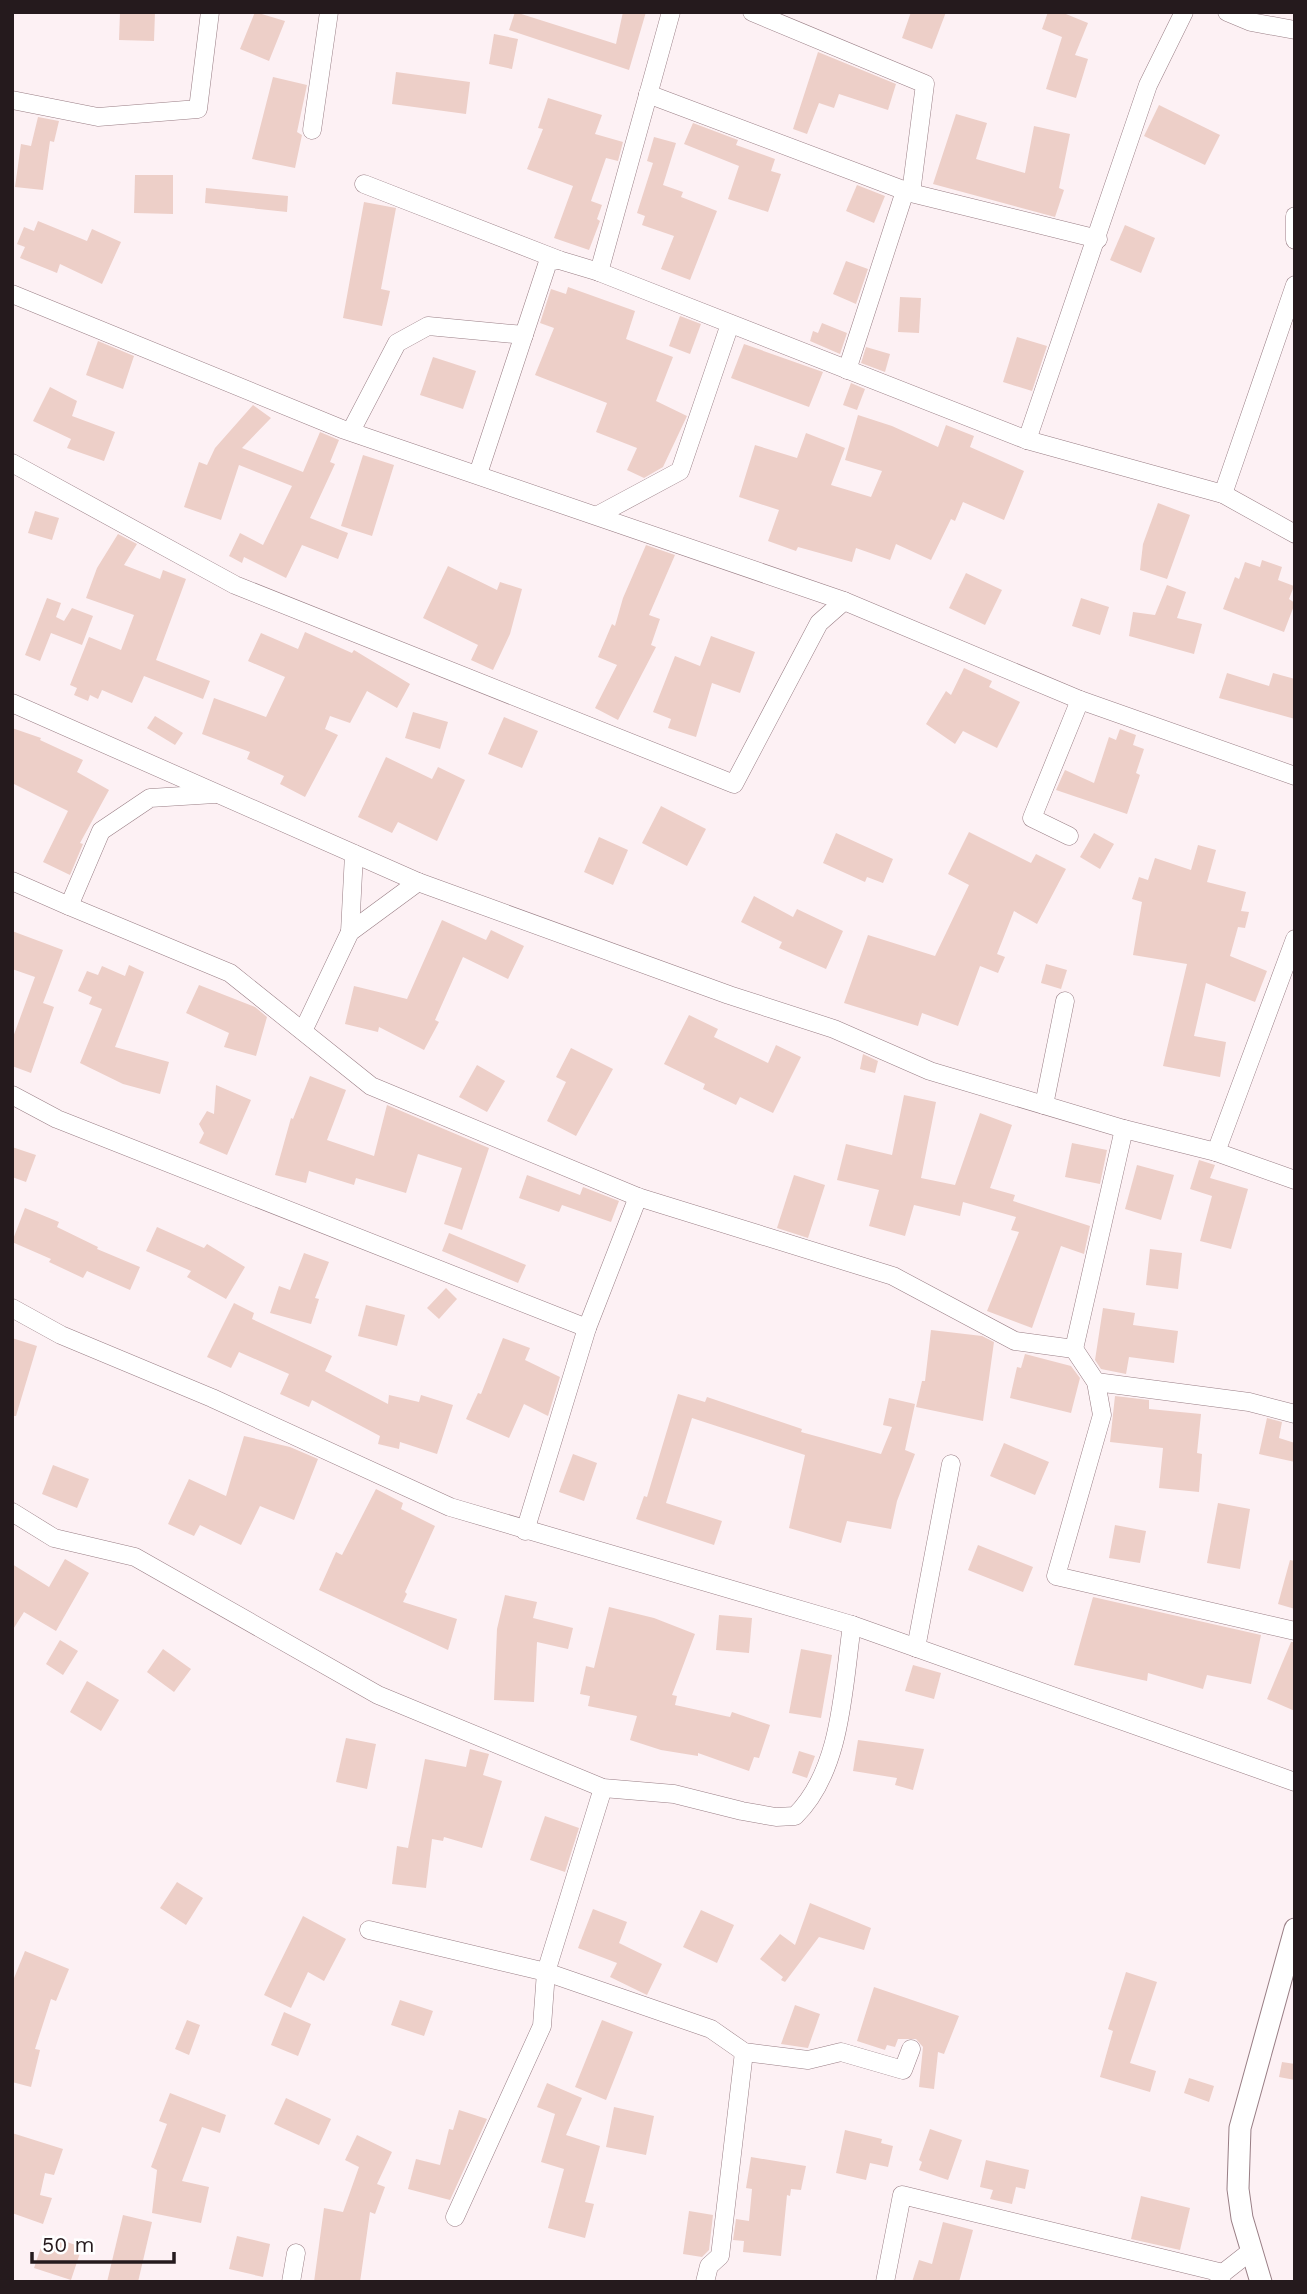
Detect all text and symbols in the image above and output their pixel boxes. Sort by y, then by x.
scale bar [32,2220,173,2264]
text: 50 m [42,2232,94,2257]

